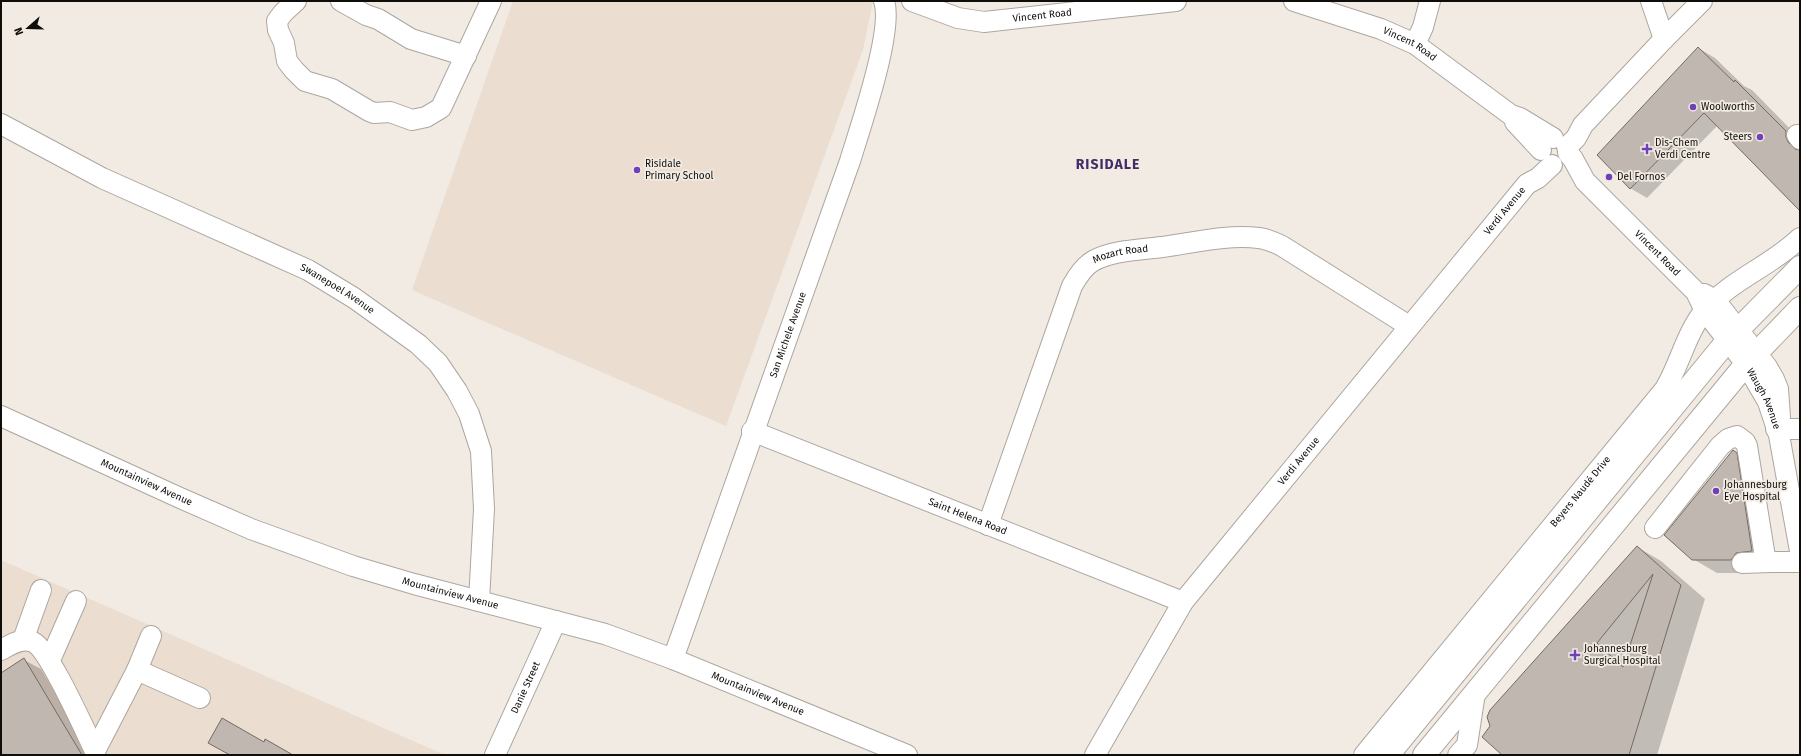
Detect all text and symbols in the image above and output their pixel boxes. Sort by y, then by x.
street label: Vincent Road [1012,6,1073,25]
north arrow [8,8,48,48]
street label: Vincent Road [1381,25,1439,64]
text: N [12,26,26,37]
place label: Woolworths [1701,101,1755,113]
marker: Woolworths [1688,102,1698,112]
place label: Steers [1724,131,1752,143]
marker: Steers [1755,132,1765,142]
place label: Dis-Chem Verdi Centre [1655,137,1710,161]
marker: Dis-Chem Verdi Centre [1642,144,1652,154]
district label: RISIDALE [1076,156,1140,173]
place label: Risidale Primary School [645,158,714,182]
marker: Risidale Primary School [632,165,642,175]
place label: Del Fornos [1617,171,1665,183]
marker: Del Fornos [1604,172,1614,182]
street label: Verdi Avenue [1481,184,1528,238]
street label: Vincent Road [1632,228,1683,279]
street label: Mozart Road [1091,243,1149,266]
street label: Swanepoel Avenue [298,261,377,317]
street label: San Michele Avenue [767,290,809,379]
street label: Waugh Avenue [1744,366,1783,431]
street label: Verdi Avenue [1276,434,1322,488]
street label: Beyers Naudé Drive [1548,454,1613,530]
street label: Mountainview Avenue [99,456,194,508]
place label: Johannesburg Eye Hospital [1724,479,1788,503]
marker: Johannesburg Eye Hospital [1711,486,1721,496]
street label: Saint Helena Road [927,496,1009,538]
street label: Mountainview Avenue [401,575,500,612]
place label: Johannesburg Surgical Hospital [1584,643,1661,667]
marker: Johannesburg Surgical Hospital [1569,649,1581,661]
street label: Danie Street [509,659,543,716]
street label: Mountainview Avenue [710,669,806,718]

